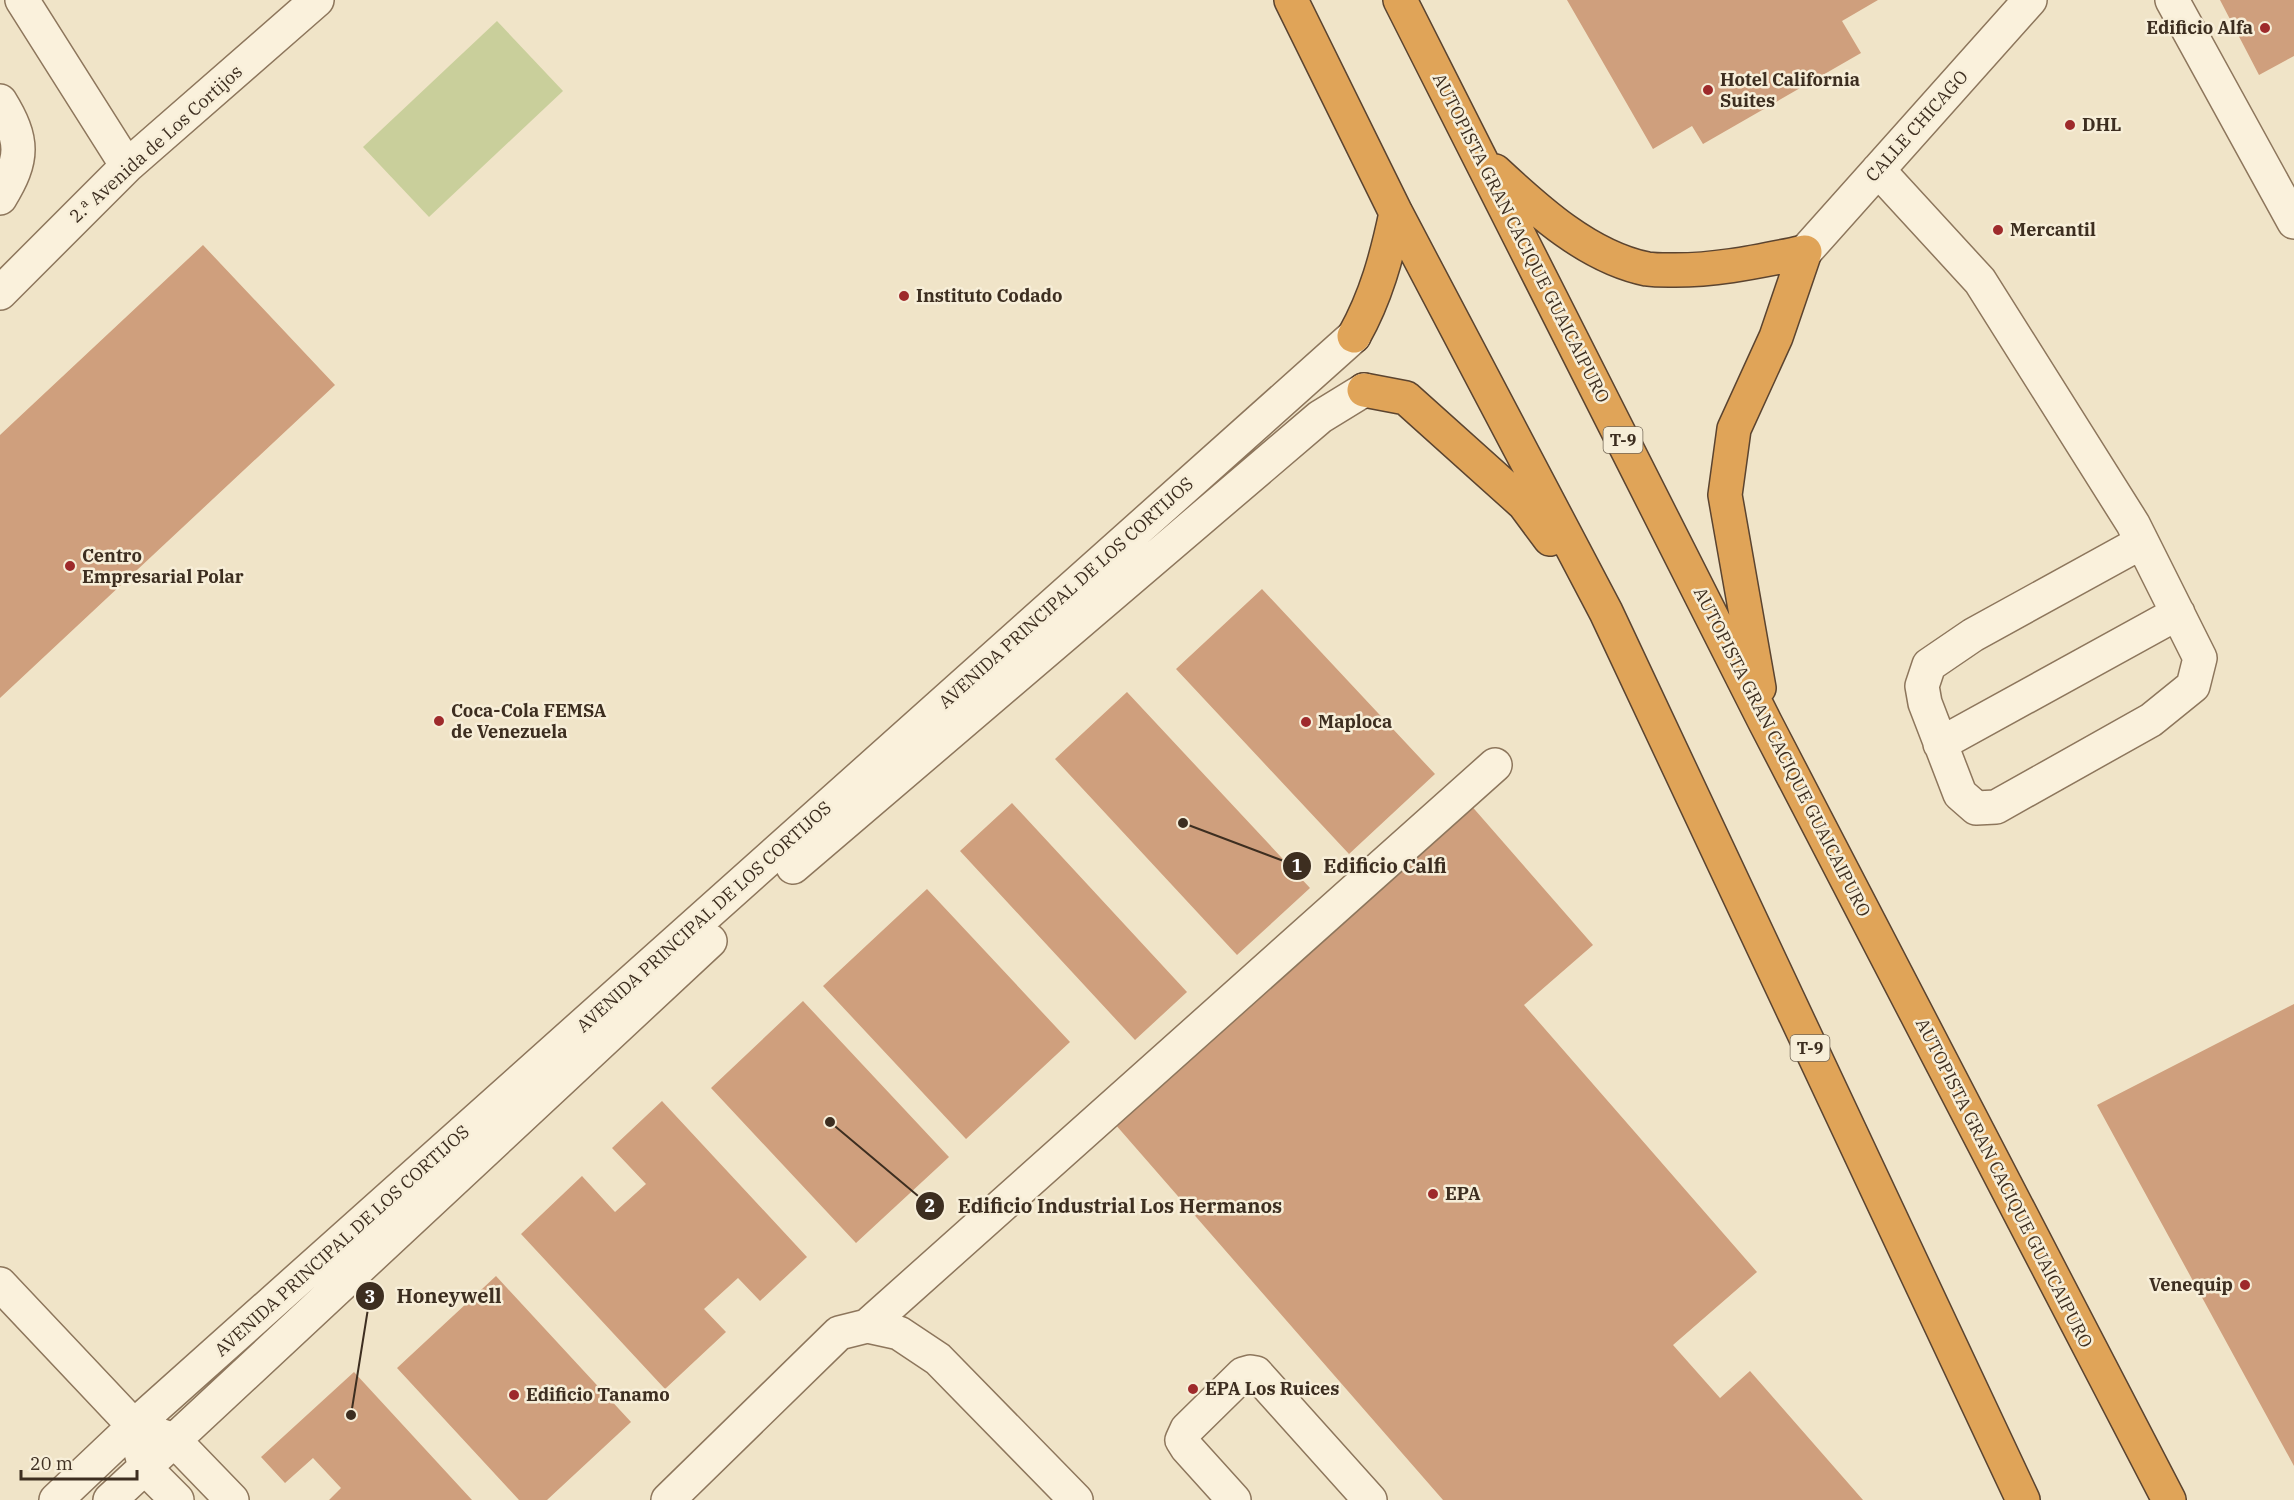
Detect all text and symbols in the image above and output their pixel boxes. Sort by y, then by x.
place label: Edificio Alfa [2146,16,2253,39]
marker: Edificio Alfa [2258,21,2272,35]
street label: 2.ª Avenida de Los Cortijos [64,60,247,227]
street label: CALLE CHICAGO [1860,65,1973,186]
place label: Hotel California Suites [1720,68,1860,112]
street label: AUTOPISTA GRAN CACIQUE GUAICAIPURO [1428,69,1615,407]
marker: Hotel California Suites [1701,83,1715,97]
place label: DHL [2082,113,2121,136]
marker: DHL [2063,118,2077,132]
place label: Mercantil [2010,218,2096,241]
marker: Mercantil [1991,223,2005,237]
place label: Instituto Codado [916,284,1062,307]
marker: Instituto Codado [897,289,911,303]
road number: T-9 [1604,427,1642,453]
street label: AVENIDA PRINCIPAL DE LOS CORTIJOS [933,472,1198,713]
place label: Centro Empresarial Polar [82,544,244,588]
marker: Centro Empresarial Polar [63,559,77,573]
street label: AUTOPISTA GRAN CACIQUE GUAICAIPURO [1689,583,1876,921]
place label: Coca-Cola FEMSA de Venezuela [451,699,607,743]
place label: Maploca [1318,710,1392,733]
marker: Coca-Cola FEMSA de Venezuela [432,714,446,728]
marker: Maploca [1299,715,1313,729]
street label: AVENIDA PRINCIPAL DE LOS CORTIJOS [571,796,836,1037]
callout: Edificio Calfi [1282,847,1459,885]
text: Edificio Calfi [1323,852,1447,879]
text: 1 [1292,854,1303,877]
street label: AUTOPISTA GRAN CACIQUE GUAICAIPURO [1911,1014,2098,1352]
road number: T-9 [1790,1035,1830,1061]
street label: AVENIDA PRINCIPAL DE LOS CORTIJOS [209,1120,474,1361]
place label: EPA [1445,1182,1481,1205]
callout: Edificio Industrial Los Hermanos [915,1187,1294,1225]
marker: EPA [1426,1187,1440,1201]
text: Edificio Industrial Los Hermanos [958,1192,1282,1219]
text: 2 [925,1194,935,1217]
place label: Venequip [2149,1273,2233,1296]
callout: Honeywell [355,1277,514,1315]
marker: Venequip [2238,1278,2252,1292]
text: Honeywell [396,1282,502,1309]
text: 3 [365,1285,375,1308]
place label: EPA Los Ruices [1205,1377,1339,1400]
marker: EPA Los Ruices [1186,1382,1200,1396]
place label: Edificio Tanamo [526,1383,670,1406]
marker: Edificio Tanamo [507,1388,521,1402]
scale bar [21,1443,136,1481]
text: 20 m [30,1452,73,1475]

